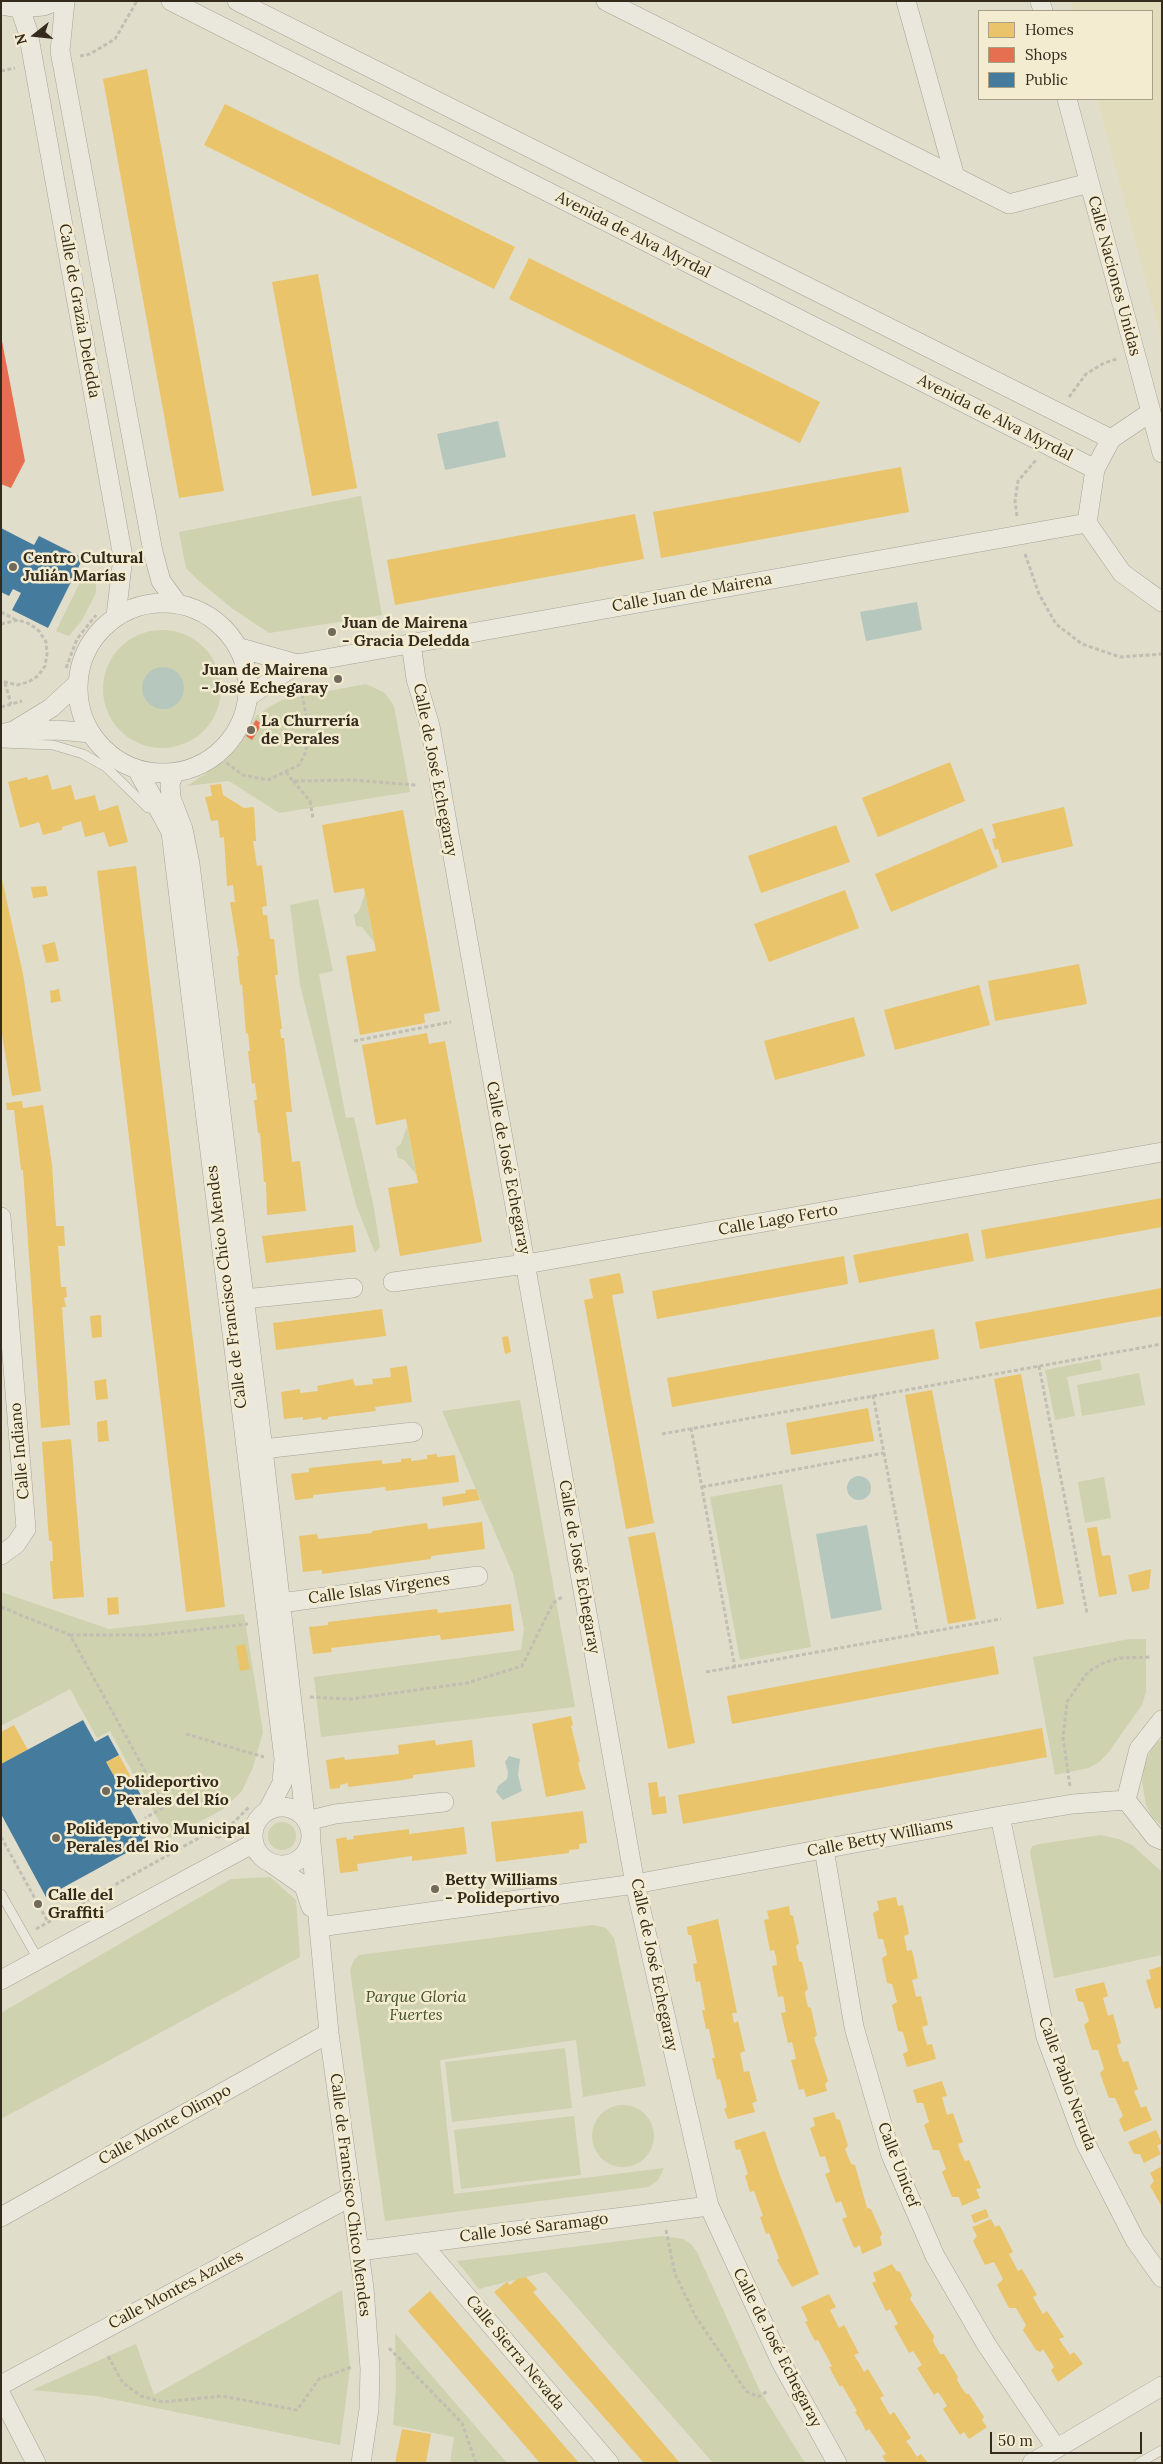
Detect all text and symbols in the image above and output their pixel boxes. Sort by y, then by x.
north arrow [10,10,60,60]
legend [978,10,1153,100]
text: Homes [1025,20,1074,39]
text: N [10,31,31,47]
text: Shops [1025,45,1067,64]
text: Public [1025,70,1068,89]
street label: Avenida de Alva Myrdal [552,187,714,283]
street label: Calle Naciones Unidas [1083,194,1145,358]
street label: Calle de Grazia Deledda [54,222,104,400]
street label: Avenida de Alva Myrdal [914,370,1076,466]
place label: Centro Cultural Julián Marías [23,548,143,586]
marker: Centro Cultural Julián Marías [7,561,19,573]
street label: Calle Juan de Mairena [611,569,773,617]
place label: Juan de Mairena - Gracia Deledda [342,613,470,651]
marker: Juan de Mairena - Gracia Deledda [326,626,338,638]
place label: Juan de Mairena - José Echegaray [201,660,328,698]
marker: Juan de Mairena - José Echegaray [332,673,344,685]
street label: Calle de José Echegaray [409,682,461,858]
place label: La Churrería de Perales [261,711,359,749]
marker: La Churrería de Perales [245,724,257,736]
street label: Calle de José Echegaray [482,1080,534,1256]
street label: Calle de Francisco Chico Mendes [203,1164,251,1410]
street label: Calle Lago Ferto [717,1200,839,1240]
street label: Calle Indiano [6,1402,34,1500]
street label: Calle de José Echegaray [554,1479,604,1655]
street label: Calle Islas Vírgenes [307,1570,451,1608]
place label: Polideportivo Perales del Río [116,1772,229,1810]
marker: Polideportivo Perales del Río [100,1785,112,1797]
street label: Calle Betty Williams [805,1814,955,1862]
place label: Polideportivo Municipal Perales del Rio [66,1819,250,1857]
marker: Polideportivo Municipal Perales del Rio [50,1832,62,1844]
place label: Betty Williams - Polideportivo [445,1870,560,1908]
street label: Calle de José Echegaray [626,1877,682,2053]
marker: Betty Williams - Polideportivo [429,1883,441,1895]
place label: Calle del Graffiti [48,1885,113,1923]
marker: Calle del Graffiti [32,1898,44,1910]
park label: Parque Gloria Fuertes [365,1987,467,2025]
street label: Calle Pablo Neruda [1034,2014,1100,2154]
street label: Calle de Francisco Chico Mendes [326,2072,374,2318]
street label: Calle Monte Olimpo [95,2081,235,2169]
street label: Calle Unicef [873,2120,923,2210]
street label: Calle José Saramago [459,2209,609,2247]
street label: Calle Montes Azules [105,2246,247,2334]
street label: Calle de José Echegaray [728,2265,826,2431]
street label: Calle Sierra Nevada [461,2292,569,2414]
scale bar [993,2422,1146,2454]
text: 50 m [998,2431,1033,2450]

